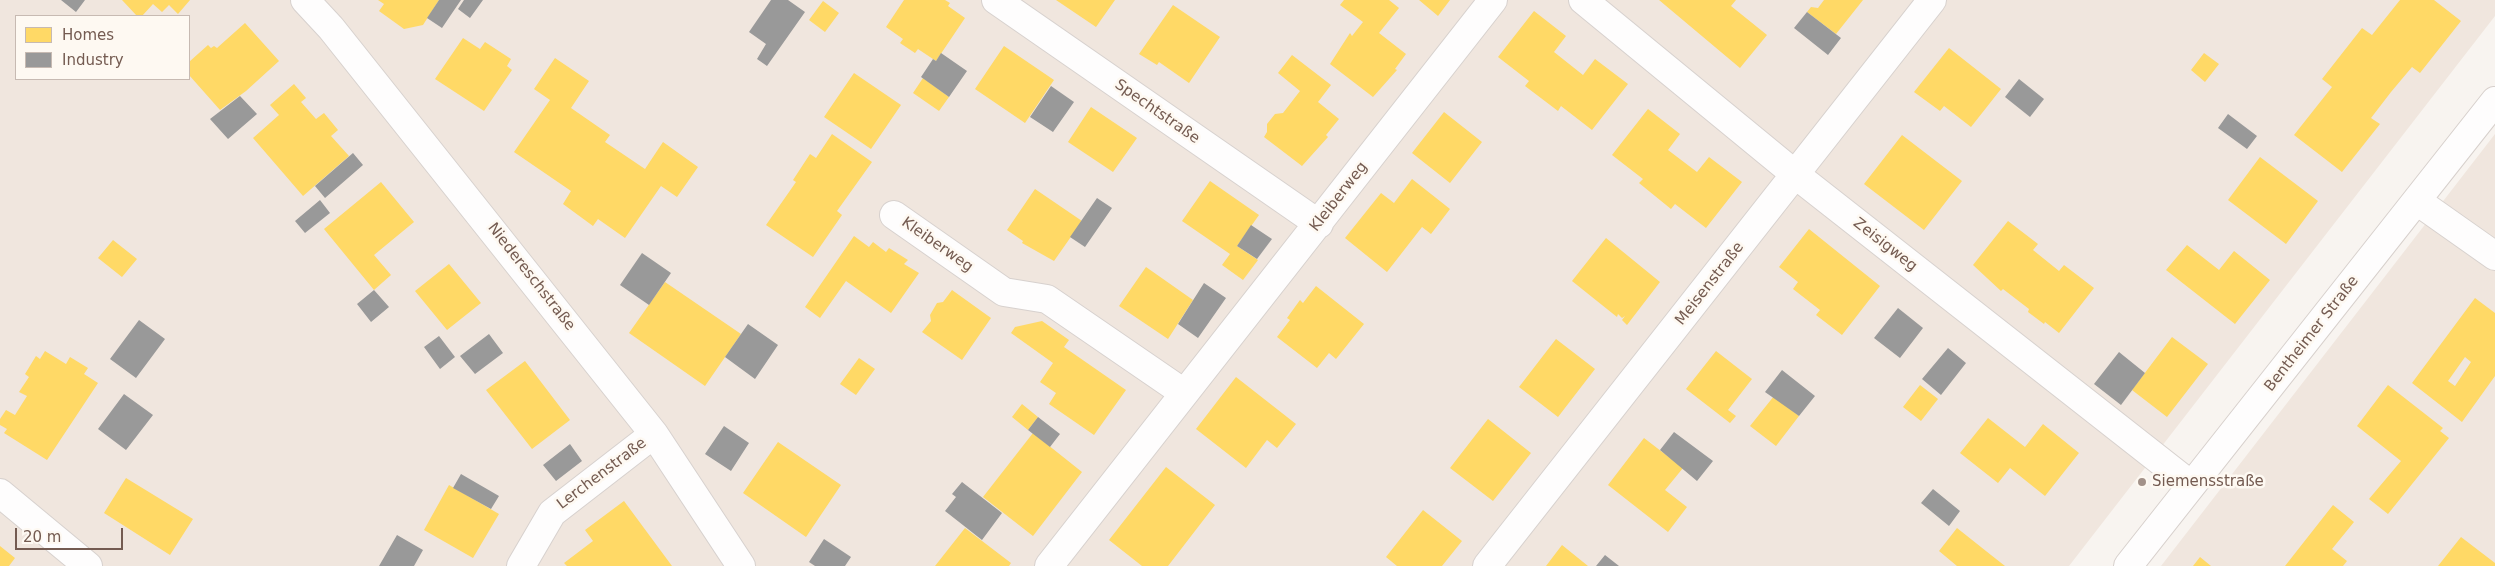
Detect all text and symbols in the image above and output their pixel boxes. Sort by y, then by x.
legend [15,15,190,80]
text: Homes [62,26,114,44]
text: Industry [62,51,124,69]
street label: Spechtstraße [1111,76,1203,148]
street label: Kleiberweg [1306,159,1372,235]
street label: Kleiberweg [898,214,976,276]
street label: Zeisigweg [1849,214,1921,276]
street label: Niedereschstraße [483,220,579,334]
street label: Meisenstraße [1672,239,1748,329]
street label: Bentheimer Straße [2261,273,2363,395]
street label: Lerchenstraße [554,435,650,513]
place label: Siemensstraße [2152,473,2264,491]
marker: Siemensstraße [2136,476,2148,488]
scale bar [18,518,125,550]
text: 20 m [23,528,61,546]

